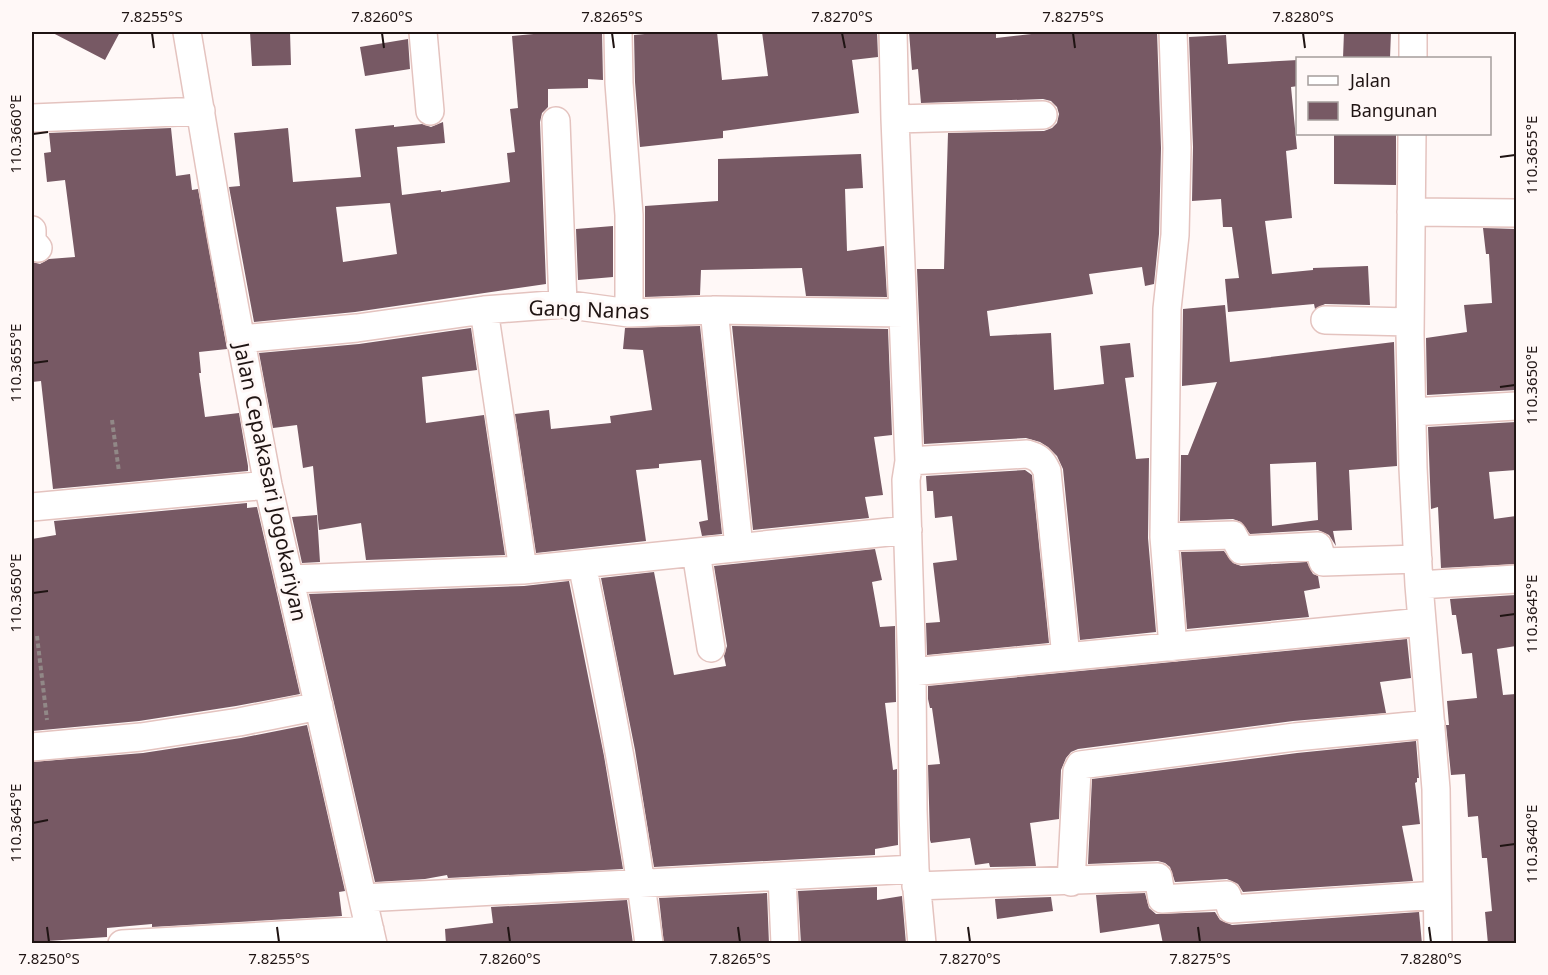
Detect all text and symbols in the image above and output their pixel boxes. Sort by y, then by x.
text: 7.8255°S [121,6,183,26]
text: 7.8260°S [351,6,413,26]
text: 7.8265°S [581,6,643,26]
text: 7.8270°S [811,6,873,26]
text: 7.8275°S [1042,6,1104,26]
text: 7.8280°S [1272,6,1334,26]
legend [1296,57,1491,135]
text: Jalan [1348,68,1391,92]
text: 110.3660°E [5,95,25,173]
text: Bangunan [1350,98,1437,122]
text: 110.3655°E [1521,116,1541,194]
street label: Gang Nanas [528,293,650,325]
text: 110.3655°E [5,324,25,402]
street label: Jalan Cepakasari Jogokariyan [227,338,314,624]
text: 110.3650°E [1521,346,1541,424]
text: 110.3650°E [5,554,25,632]
text: 110.3645°E [1521,575,1541,653]
text: 110.3645°E [5,784,25,862]
text: 110.3640°E [1521,805,1541,883]
text: 7.8250°S [18,948,80,968]
text: 7.8255°S [248,948,310,968]
text: 7.8260°S [479,948,541,968]
text: 7.8265°S [709,948,771,968]
text: 7.8270°S [939,948,1001,968]
text: 7.8275°S [1169,948,1231,968]
text: 7.8280°S [1400,948,1462,968]

